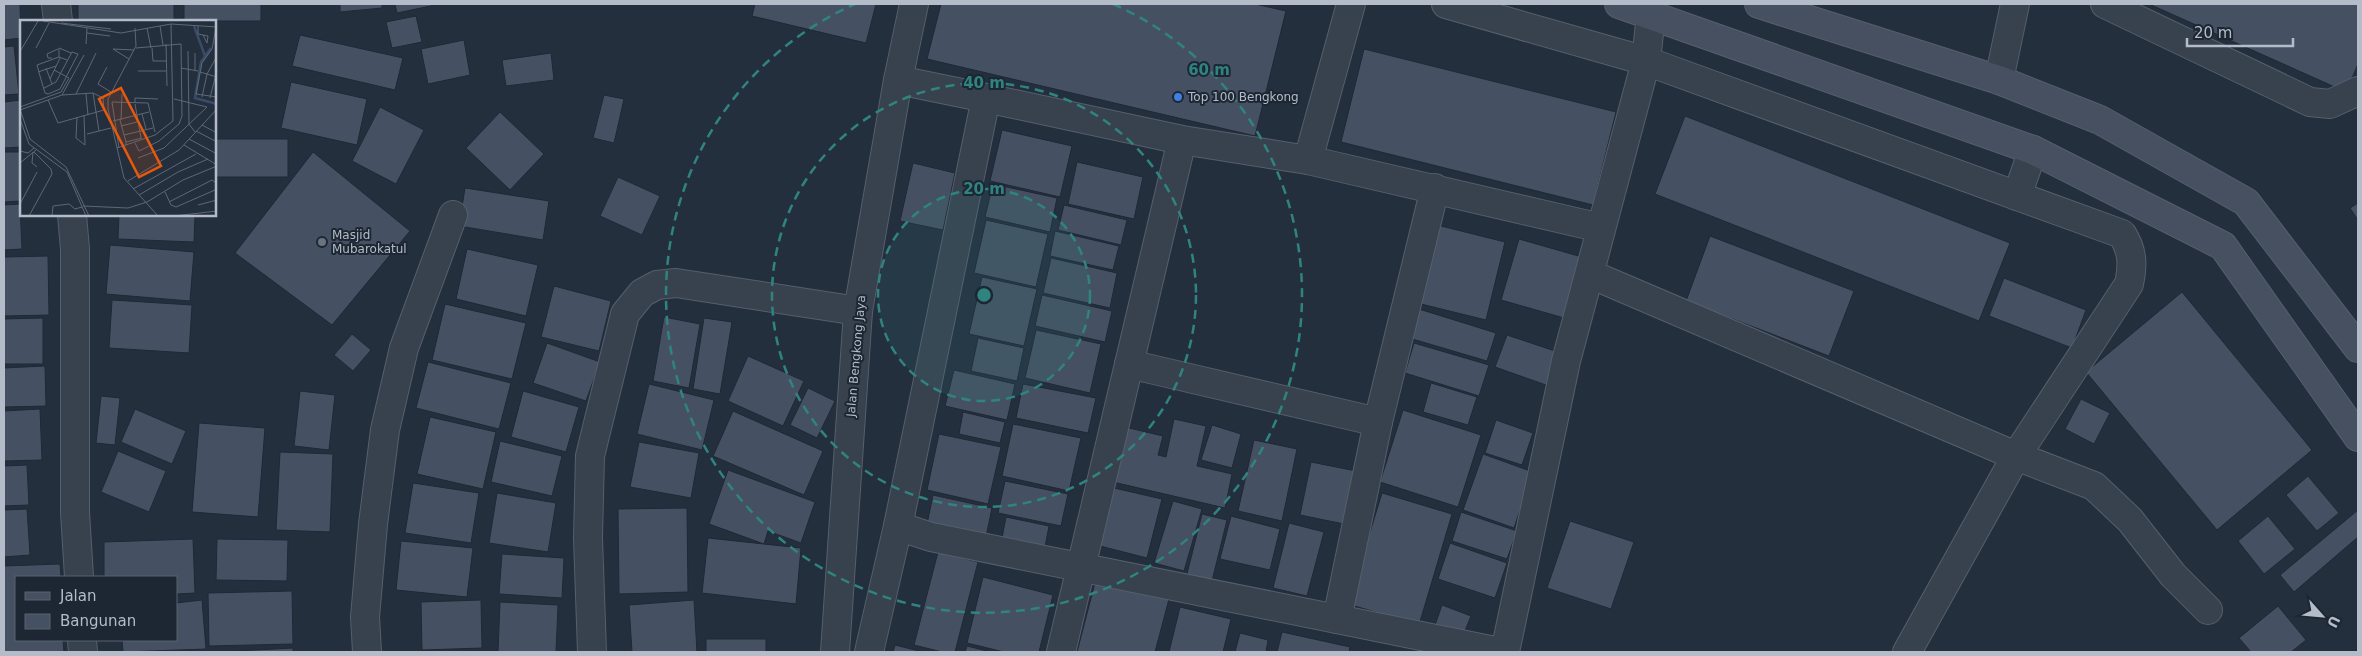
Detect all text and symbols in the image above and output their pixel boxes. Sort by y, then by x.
scale bar [2187,15,2293,47]
inset map [20,20,216,216]
text: 20 m [2194,24,2232,42]
text: 60 m [1188,61,1230,79]
text: 40 m [963,74,1005,92]
place label: Top 100 Bengkong [1187,90,1299,104]
marker: Top 100 Bengkong [1172,91,1184,103]
text: 20 m [963,180,1005,198]
place label: Masjid Mubarokatul [332,228,407,256]
marker: Masjid Mubarokatul [316,236,328,248]
centre of rings [975,286,993,304]
street label: Jalan Bengkong Jaya [844,295,868,418]
legend [15,576,178,641]
text: Jalan [59,587,96,605]
north arrow [2297,591,2347,641]
text: Bangunan [60,612,136,630]
text: U [2324,613,2343,631]

